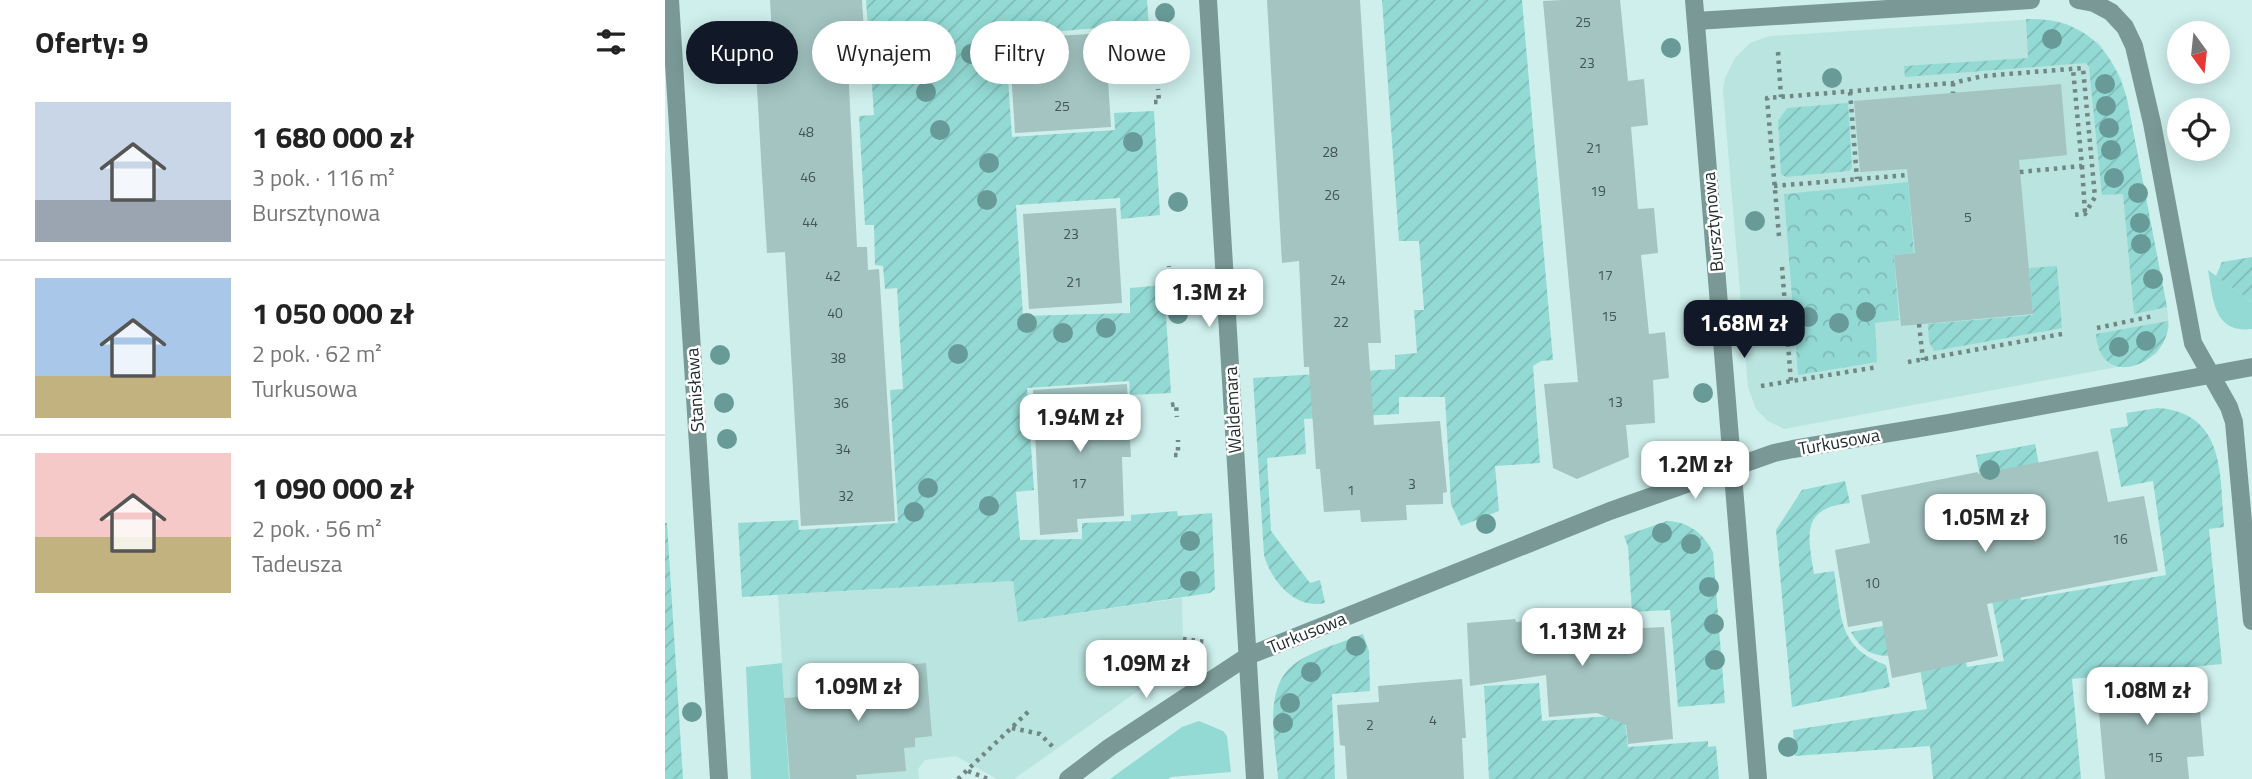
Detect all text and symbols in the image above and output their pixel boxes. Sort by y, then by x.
house number: 25 [1575,11,1591,32]
text: Oferty: 9 [35,19,149,65]
chip: Kupno [686,21,798,84]
chip: Wynajem [812,21,956,84]
chip: Filtry [970,21,1069,84]
chip: Nowe [1083,21,1190,84]
north arrow [2167,21,2229,84]
map controls [2167,21,2230,161]
icon: filters [592,23,630,61]
house number: 23 [1579,52,1595,73]
house number: 25 [1054,95,1070,116]
button: locate [2167,98,2230,161]
text: 1 680 000 zł [252,114,414,160]
house number: 48 [798,121,814,142]
icon: home [91,130,175,214]
house number: 21 [1586,137,1602,158]
house number: 28 [1322,141,1338,162]
text: 3 pok. · 116 m² [252,160,395,195]
house number: 46 [800,166,816,187]
street label: Bursztynowa [1695,171,1730,273]
house number: 19 [1590,180,1606,201]
house number: 26 [1324,184,1340,205]
text: Bursztynowa [252,195,380,230]
house number: 5 [1964,206,1972,227]
house number: 44 [802,211,818,232]
house number: 23 [1063,223,1079,244]
house number: 17 [1597,264,1613,285]
house number: 42 [825,265,841,286]
house number: 24 [1330,269,1346,290]
pin: 1.3M zł [1144,270,1274,329]
house number: 21 [1066,271,1082,292]
text: 1.3M zł [1171,274,1247,309]
text: 1 050 000 zł [252,290,414,336]
pin: 1.68M zł [1672,300,1816,360]
house number: 40 [827,302,843,323]
house number: 15 [1601,305,1617,326]
text: 1.68M zł [1700,305,1788,340]
icon: home [91,306,175,390]
house number: 22 [1333,311,1349,332]
text: 2 pok. · 62 m² [252,336,382,371]
street label: Stanisława [678,347,711,433]
house number: 38 [830,347,846,368]
street label: Waldemara [1217,366,1248,454]
text: Turkusowa [252,371,357,406]
house number: 13 [1607,391,1623,412]
house number: 36 [833,392,849,413]
pin: 1.94M zł [1008,394,1152,454]
text: 1.94M zł [1036,399,1124,434]
street label: Turkusowa [1796,421,1882,462]
house number: 34 [835,438,851,459]
pin: 1.2M zł [1630,442,1760,501]
text: 1.2M zł [1657,446,1733,481]
text: 1 090 000 zł [252,465,414,511]
house number: 17 [1071,472,1087,493]
house number: 3 [1408,473,1416,494]
house number: 1 [1347,479,1355,500]
icon: home [91,481,175,565]
house number: 32 [838,485,854,506]
pin: 1.05M zł [1913,494,2057,554]
text: 1.05M zł [1941,499,2029,534]
text: 2 pok. · 56 m² [252,511,382,546]
house number: 16 [2112,528,2128,549]
text: Tadeusza [252,546,342,581]
house number: 10 [1864,572,1880,593]
street label: Turkusowa [1264,605,1350,660]
pin: 1.13M zł [1510,608,1654,668]
text: 1.13M zł [1538,613,1626,648]
pin: 1.09M zł [1074,640,1218,700]
text: 1.09M zł [1102,645,1190,680]
pin: 1.09M zł [786,664,930,723]
text: 1.09M zł [814,668,902,703]
pin: 1.08M zł [2075,668,2219,727]
text: 1.08M zł [2103,672,2191,707]
house number: 4 [1429,709,1437,730]
house number: 2 [1366,714,1374,735]
house number: 15 [2147,746,2163,767]

